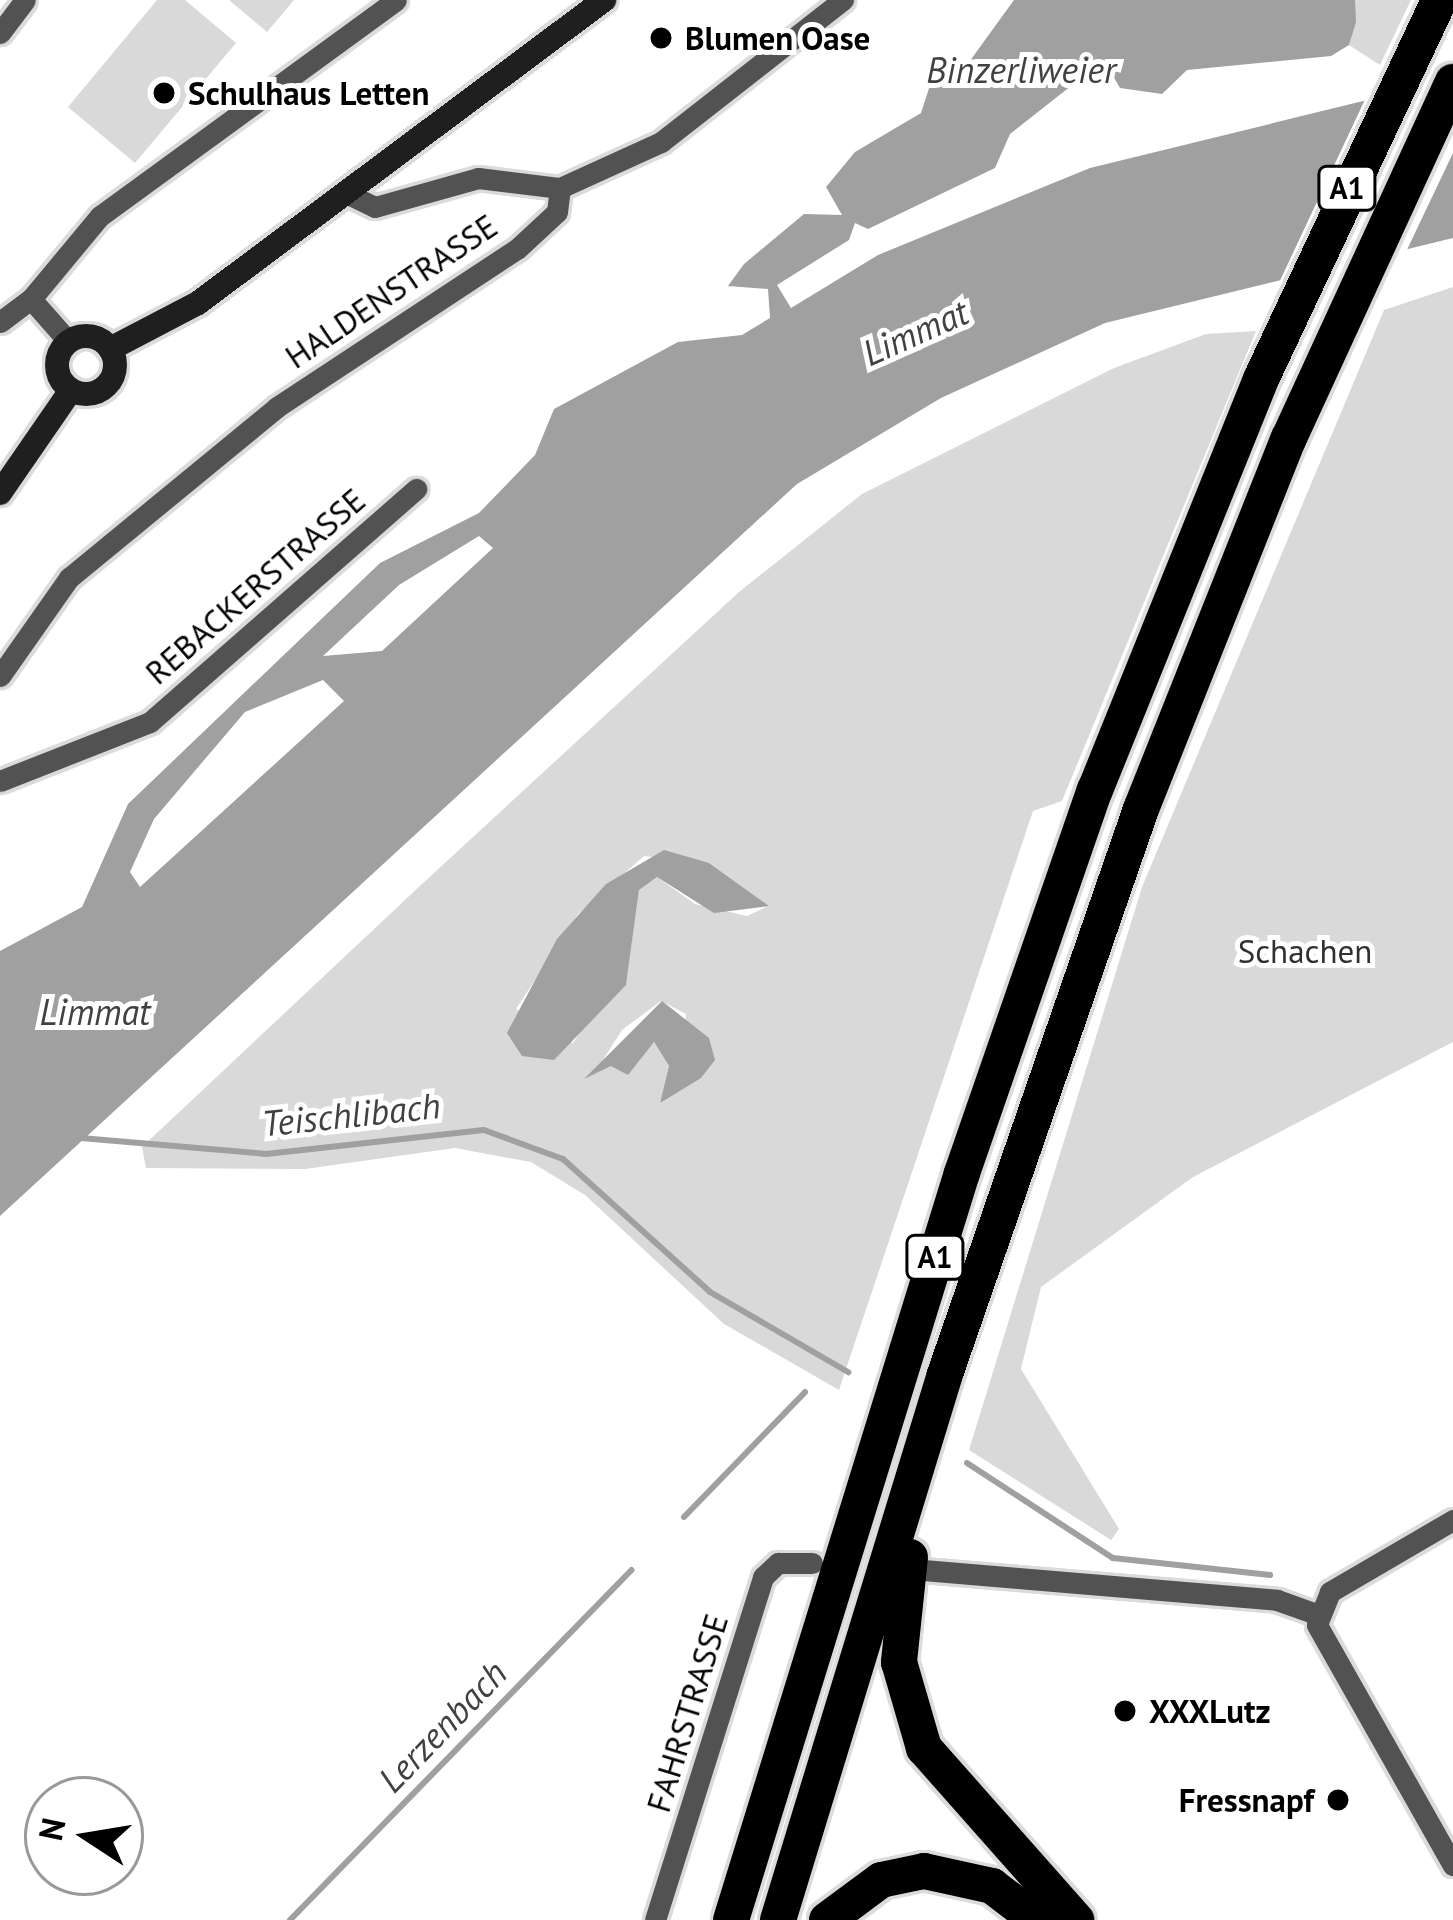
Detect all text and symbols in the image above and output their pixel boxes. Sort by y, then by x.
place label: Blumen Oase [685,18,871,58]
marker: Blumen Oase [648,25,674,51]
water label: Binzerliweier [926,48,1116,92]
place label: Schulhaus Letten [188,73,430,113]
marker: Schulhaus Letten [151,80,177,106]
road number: A1 [1317,164,1377,212]
street label: HALDENSTRASSE [278,206,504,376]
water label: Limmat [856,290,974,374]
street label: REBACKERSTRASSE [137,480,373,692]
park label: Schachen [1238,931,1372,971]
water label: Limmat [40,990,150,1034]
water label: Teischlibach [260,1083,442,1145]
road number: A1 [905,1233,965,1281]
street label: FAHRSTRASSE [638,1609,736,1817]
water label: Lerzenbach [369,1651,515,1801]
place label: XXXLutz [1149,1691,1271,1731]
marker: XXXLutz [1112,1698,1138,1724]
north arrow [24,1776,144,1896]
place label: Fressnapf [1179,1780,1314,1820]
marker: Fressnapf [1325,1787,1351,1813]
text: N [28,1814,75,1844]

